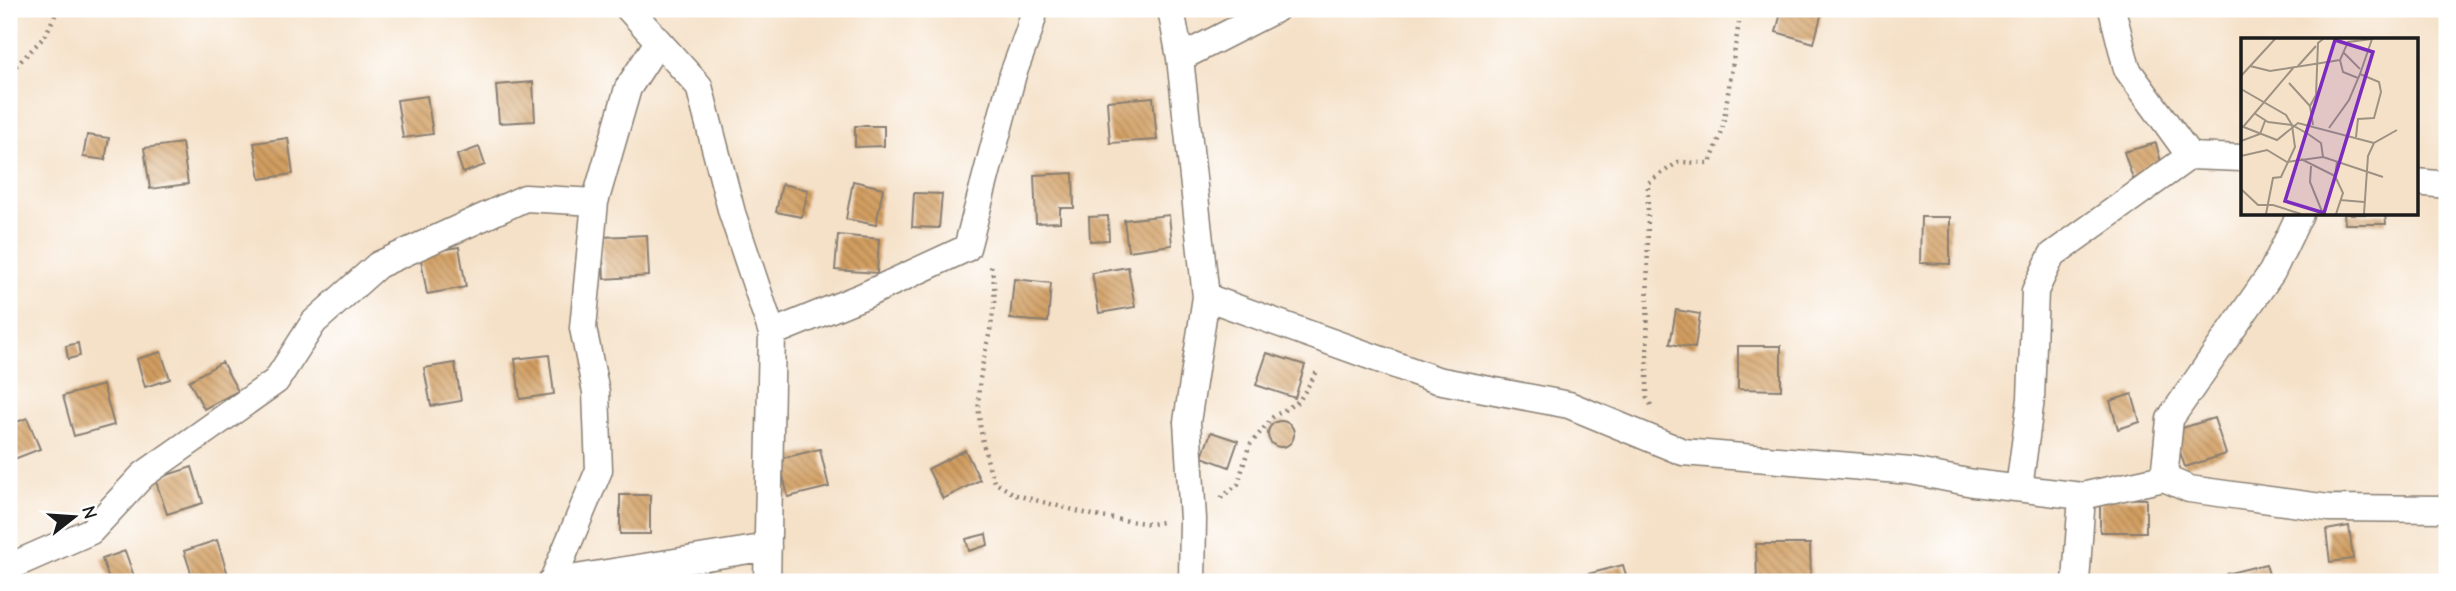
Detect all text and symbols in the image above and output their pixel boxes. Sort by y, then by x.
inset map [2241,38,2418,215]
north arrow [38,482,108,552]
text: N [77,503,102,521]

